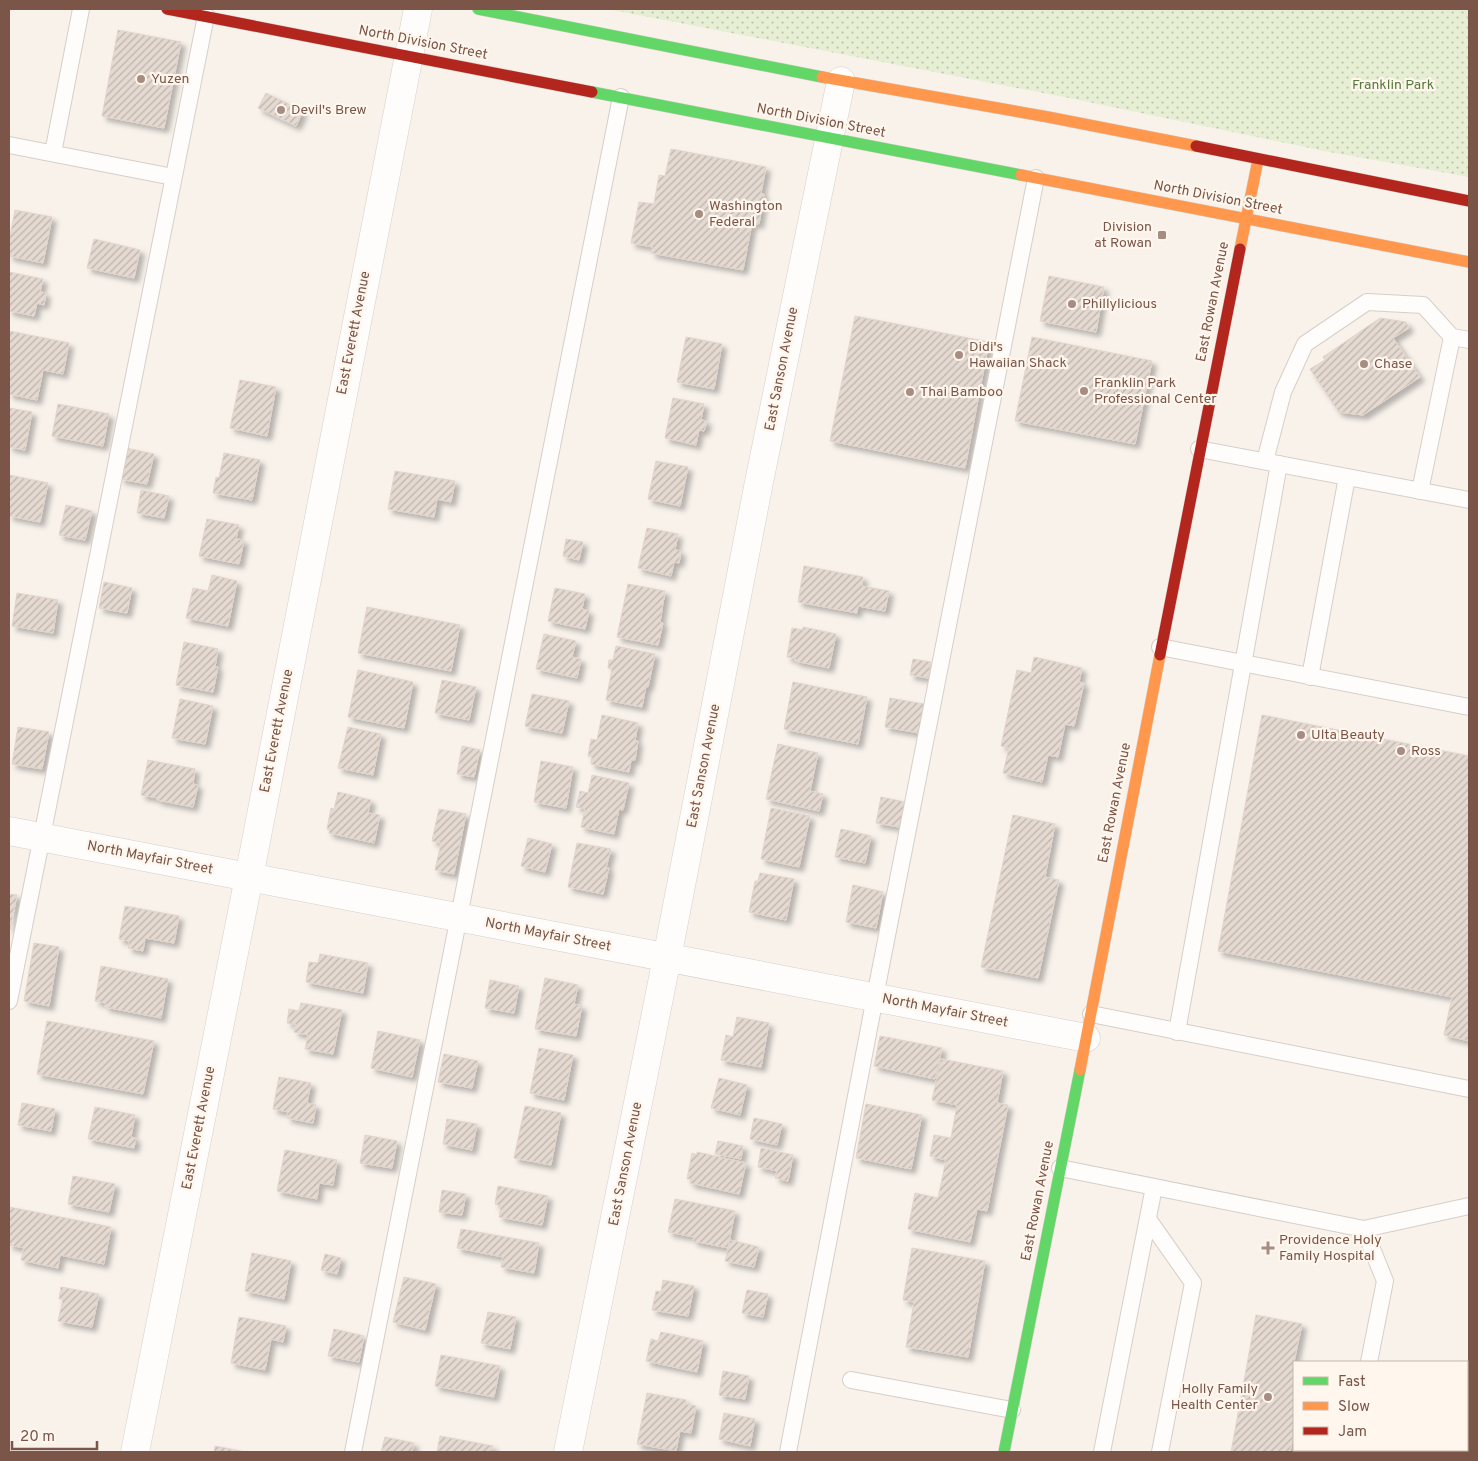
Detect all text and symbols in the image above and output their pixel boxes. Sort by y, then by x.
street label: North Division Street [357,22,489,64]
place label: Yuzen [151,71,189,88]
marker: Yuzen [135,73,147,85]
park label: Franklin Park [1352,77,1434,94]
street label: North Division Street [755,100,887,142]
place label: Devil's Brew [291,102,367,119]
marker: Devil's Brew [275,104,287,116]
street label: North Division Street [1152,177,1284,219]
place label: Washington Federal [709,198,783,231]
marker: Washington Federal [693,208,705,220]
place label: Division at Rowan [1094,219,1152,252]
marker: Division at Rowan [1156,229,1168,241]
street label: East Rowan Avenue [1193,240,1233,364]
street label: East Everett Avenue [334,270,374,396]
place label: Phillylicious [1082,296,1157,313]
marker: Phillylicious [1066,298,1078,310]
street label: East Sanson Avenue [762,305,802,433]
place label: Didi's Hawaiian Shack [969,339,1067,372]
marker: Didi's Hawaiian Shack [953,349,965,361]
place label: Chase [1374,356,1412,373]
marker: Chase [1358,358,1370,370]
place label: Franklin Park Professional Center [1094,375,1217,408]
place label: Thai Bamboo [920,384,1003,401]
marker: Franklin Park Professional Center [1078,385,1090,397]
marker: Thai Bamboo [904,386,916,398]
street label: East Everett Avenue [257,668,297,794]
street label: East Sanson Avenue [684,702,724,830]
place label: Ulta Beauty [1311,727,1385,744]
marker: Ulta Beauty [1295,729,1307,741]
street label: East Rowan Avenue [1095,741,1135,865]
place label: Ross [1411,743,1441,760]
marker: Ross [1395,745,1407,757]
street label: North Mayfair Street [86,837,214,879]
street label: North Mayfair Street [484,914,612,956]
street label: North Mayfair Street [881,990,1009,1032]
street label: East Everett Avenue [179,1065,219,1191]
street label: East Sanson Avenue [606,1100,646,1228]
street label: East Rowan Avenue [1018,1139,1058,1263]
place label: Providence Holy Family Hospital [1279,1232,1382,1265]
marker: Providence Holy Family Hospital [1261,1241,1275,1255]
legend [1293,1361,1468,1451]
text: Fast [1338,1373,1366,1392]
place label: Holly Family Health Center [1171,1381,1259,1414]
marker: Holly Family Health Center [1262,1391,1274,1403]
text: Slow [1338,1398,1370,1417]
scale bar [12,1418,98,1450]
text: Jam [1338,1423,1367,1442]
text: 20 m [20,1428,55,1447]

